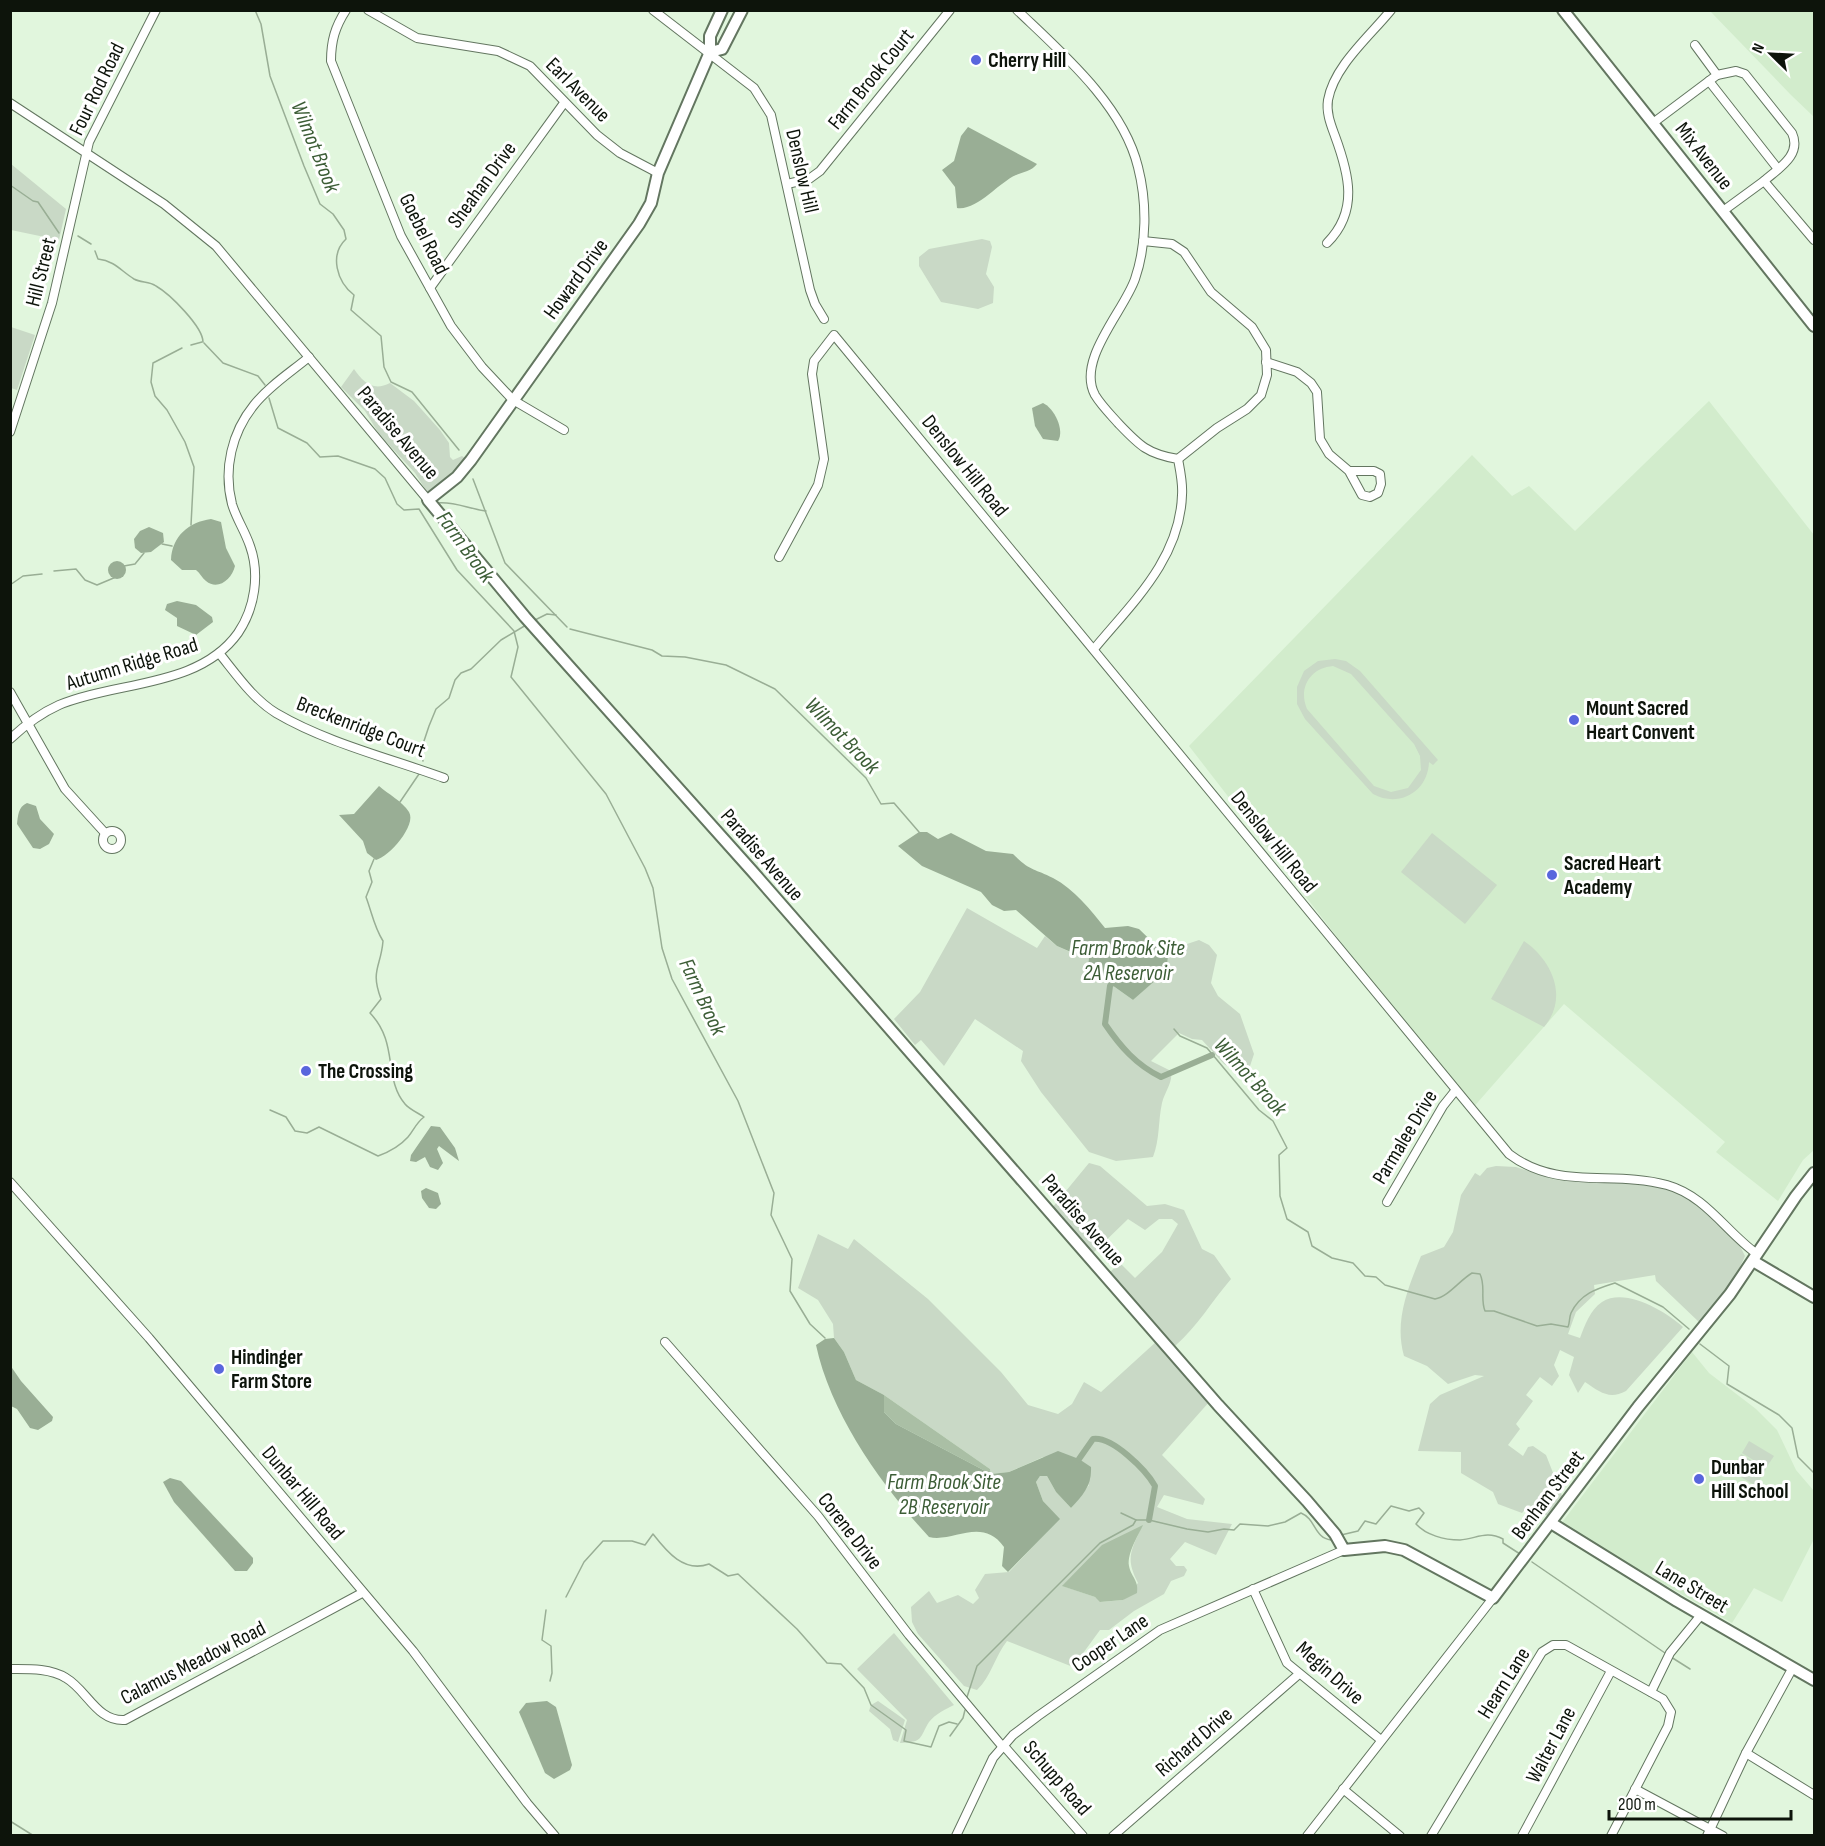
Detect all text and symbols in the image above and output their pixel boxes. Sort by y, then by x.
street label: Farm Brook Court [823,24,919,134]
north arrow [1741,24,1801,84]
street label: Four Rod Road [64,39,130,139]
text: N [1748,41,1769,56]
place label: Cherry Hill [988,48,1066,73]
street label: Earl Avenue [541,53,615,127]
marker: Cherry Hill [969,53,983,67]
water label: Wilmot Brook [284,97,346,197]
street label: Mix Avenue [1670,117,1738,195]
street label: Denslow Hill [780,127,824,215]
street label: Sheahan Drive [442,137,522,233]
street label: Goebel Road [394,189,454,279]
street label: Howard Drive [538,234,614,324]
street label: Hill Street [20,235,62,309]
street label: Paradise Avenue [352,381,444,485]
street label: Denslow Hill Road [916,410,1014,522]
water label: Farm Brook [430,506,500,589]
street label: Autumn Ridge Road [62,632,201,696]
street label: Breckenridge Court [293,691,429,763]
water label: Wilmot Brook [799,692,886,781]
place label: Mount Sacred Heart Convent [1586,696,1695,745]
marker: Mount Sacred Heart Convent [1567,713,1581,727]
street label: Denslow Hill Road [1225,786,1323,898]
street label: Paradise Avenue [715,804,809,906]
place label: Sacred Heart Academy [1563,851,1661,900]
marker: Sacred Heart Academy [1545,868,1559,882]
water label: Farm Brook Site 2A Reservoir [1071,935,1185,987]
water label: Farm Brook [672,954,732,1040]
water label: Wilmot Brook [1208,1032,1293,1122]
place label: The Crossing [318,1059,413,1084]
marker: The Crossing [299,1064,313,1078]
street label: Parmalee Drive [1367,1086,1443,1188]
street label: Paradise Avenue [1036,1169,1130,1271]
place label: Hindinger Farm Store [231,1345,312,1394]
marker: Hindinger Farm Store [212,1362,226,1376]
street label: Dunbar Hill Road [256,1441,350,1545]
street label: Benham Street [1506,1446,1590,1544]
place label: Dunbar Hill School [1711,1455,1789,1504]
water label: Farm Brook Site 2B Reservoir [887,1469,1001,1521]
marker: Dunbar Hill School [1692,1472,1706,1486]
street label: Corene Drive [812,1488,888,1574]
street label: Lane Street [1651,1555,1733,1619]
street label: Cooper Lane [1067,1608,1153,1678]
street label: Calamus Meadow Road [116,1616,270,1710]
street label: Megin Drive [1291,1636,1369,1710]
street label: Hearn Lane [1473,1643,1535,1723]
street label: Richard Drive [1150,1702,1238,1782]
street label: Walter Lane [1521,1703,1581,1787]
street label: Schupp Road [1018,1736,1096,1820]
scale bar [1609,1783,1790,1821]
text: 200 m [1618,1794,1656,1815]

